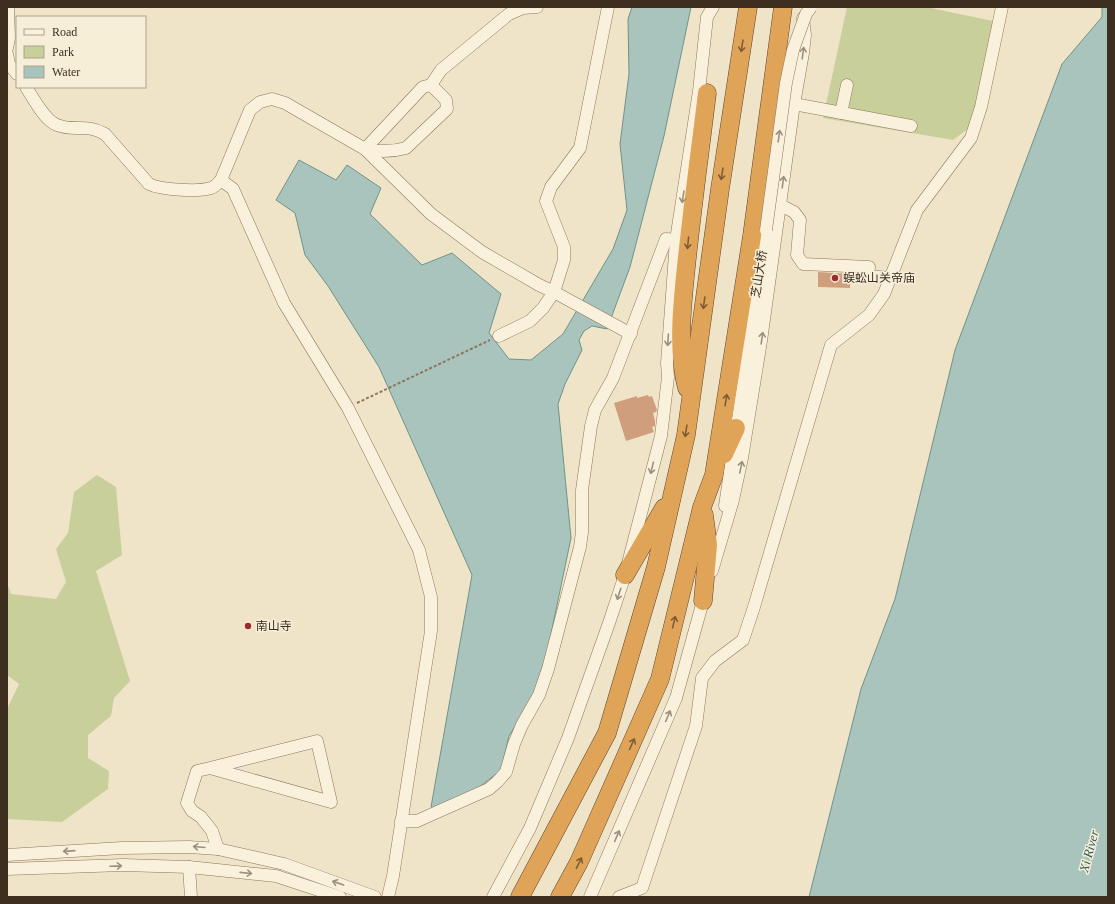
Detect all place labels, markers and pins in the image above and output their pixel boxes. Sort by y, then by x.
place label: 蜈蚣山关帝庙 [843,271,915,285]
marker: 蜈蚣山关帝庙 [830,273,840,283]
place label: 南山寺 [256,619,292,633]
marker: 南山寺 [243,621,253,631]

